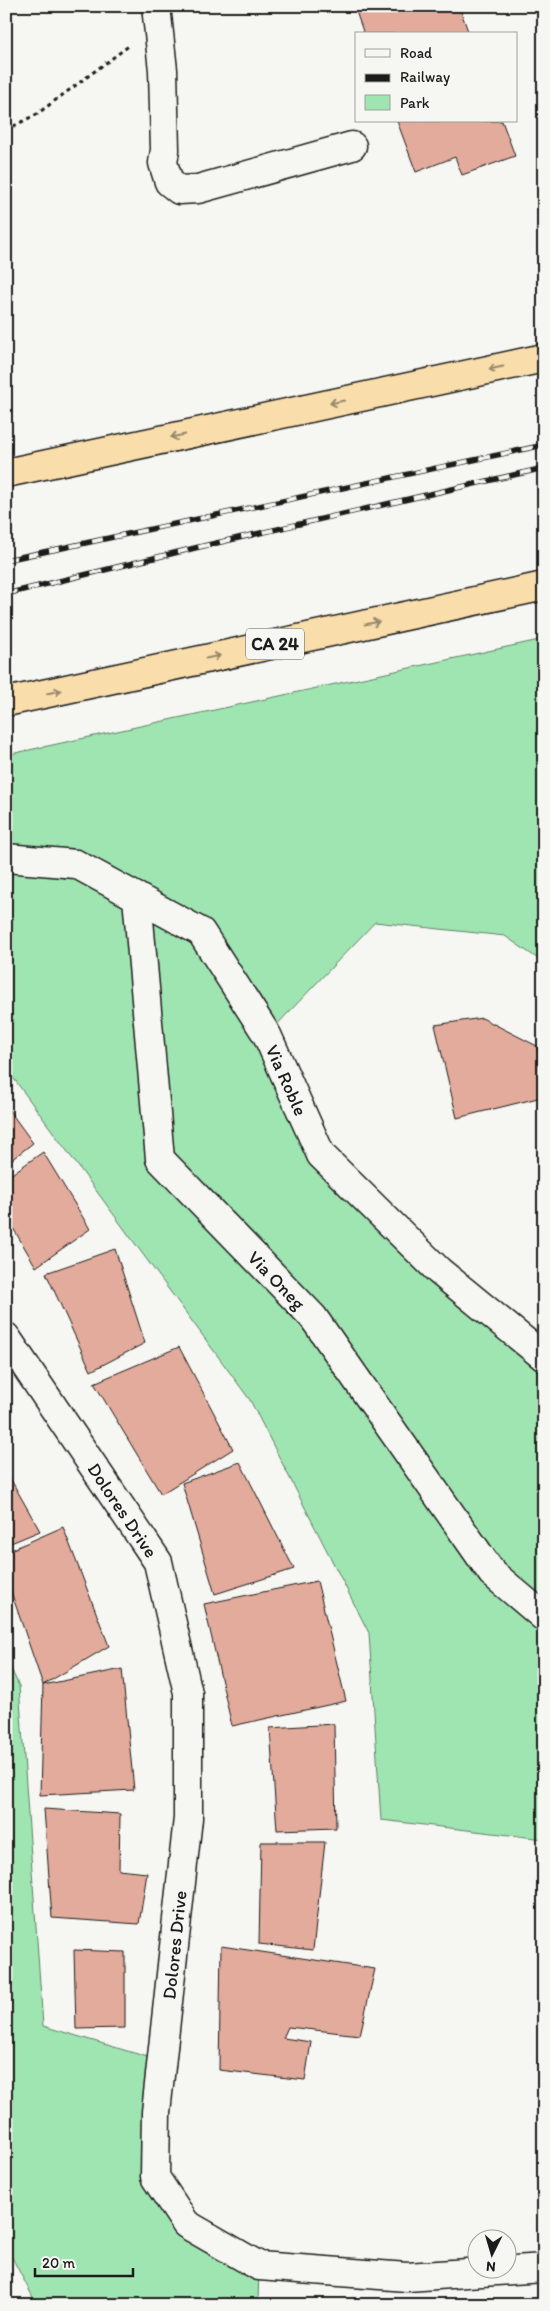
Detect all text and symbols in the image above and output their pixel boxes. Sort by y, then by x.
legend [355,32,518,122]
text: Road [400,44,433,62]
text: Railway [400,68,450,86]
text: Park [400,94,430,112]
one-way arrow [489,364,505,374]
one-way arrow [330,398,346,407]
one-way arrow [171,432,187,441]
one-way arrow [363,618,379,627]
road number: CA 24 [246,629,304,660]
one-way arrow [204,652,220,662]
one-way arrow [45,687,61,696]
street label: Via Roble [261,1041,312,1119]
street label: Via Oneg [243,1246,311,1315]
street label: Dolores Drive [82,1459,163,1562]
street label: Dolores Drive [157,1890,192,2001]
north arrow [468,2228,518,2278]
scale bar [35,2246,132,2278]
text: 20 m [42,2254,76,2272]
text: N [485,2258,496,2275]

